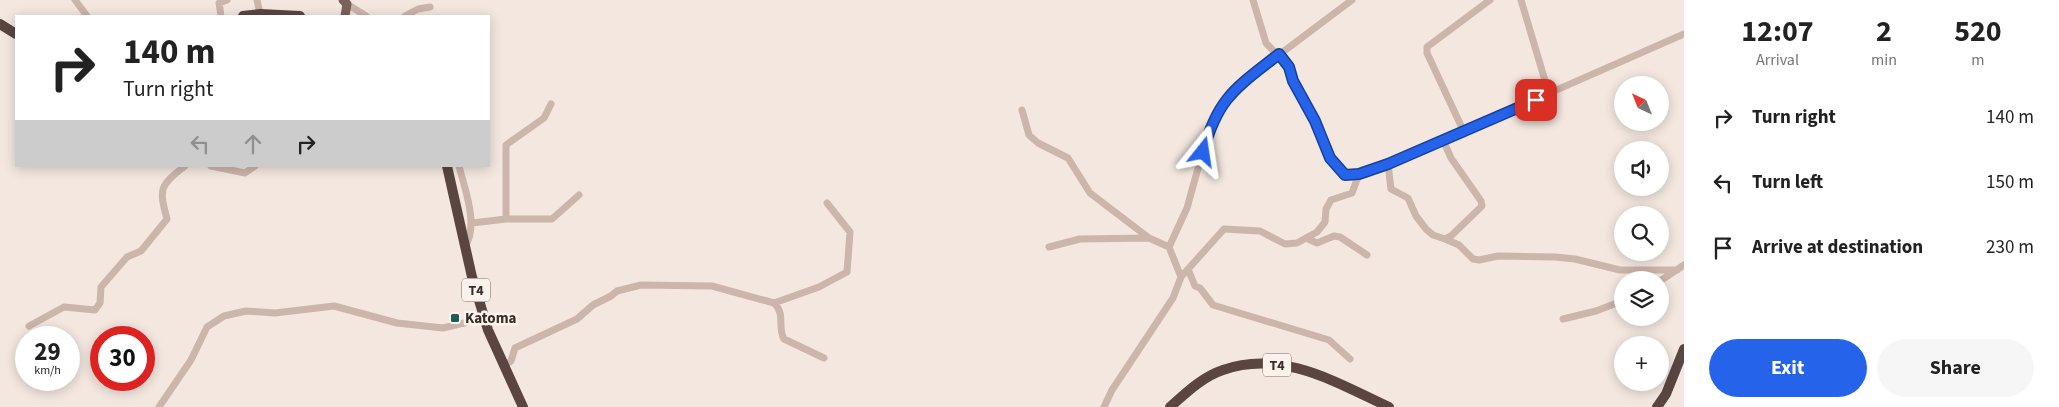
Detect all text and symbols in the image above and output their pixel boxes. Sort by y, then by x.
text: 12:07 [1741,10,1814,53]
text: 2 [1876,10,1892,53]
text: 520 [1954,10,2002,53]
text: 140 m [123,27,215,77]
icon: right [40,35,105,100]
text: Arrival [1756,49,1799,71]
text: min [1871,49,1897,71]
text: m [1971,49,1985,71]
text: Turn right [123,73,213,105]
north arrow [1614,76,1669,131]
map controls [1614,76,1669,391]
pin [1515,79,1557,121]
icon: arrive [1522,86,1550,114]
icon: right [1709,104,1737,132]
text: Turn right [1752,104,1836,131]
text: 140 m [1986,104,2034,131]
position arrow [1176,125,1228,177]
icon: left [186,130,214,158]
icon: ahead [239,130,267,158]
icon: right [292,130,320,158]
button: sound [1614,141,1669,196]
icon: left [1709,169,1737,197]
text: Turn left [1752,169,1823,196]
text: 150 m [1986,169,2034,196]
button: search [1614,206,1669,261]
icon: arrive [1709,234,1737,262]
text: Arrive at destination [1752,234,1923,261]
text: 230 m [1986,234,2034,261]
button: layers [1614,271,1669,326]
road number: T4 [462,278,490,302]
place label: Katoma [465,308,516,329]
marker: Katoma [449,312,461,324]
speed limit sign: 30 [90,326,155,391]
text: 29 [34,334,61,370]
button: + [1614,336,1669,391]
button: Exit [1709,339,1867,397]
button: Share [1877,339,2034,397]
road number: T4 [1263,354,1291,376]
text: km/h [34,362,61,379]

